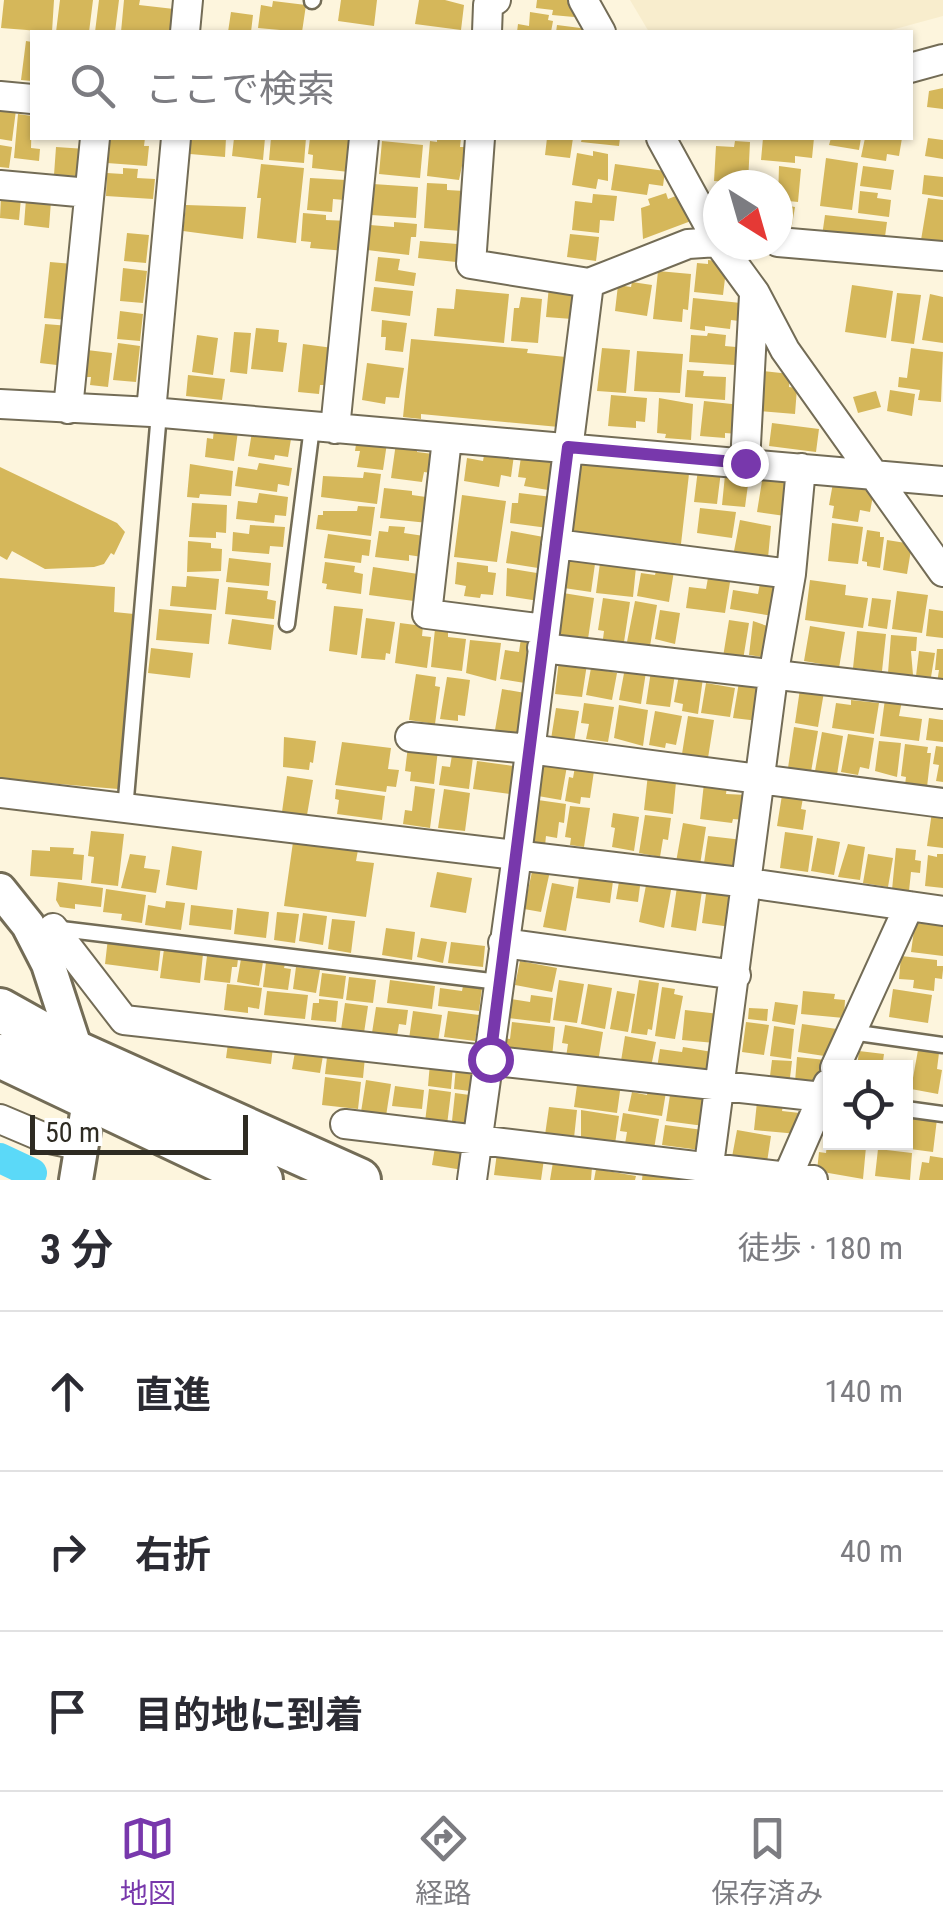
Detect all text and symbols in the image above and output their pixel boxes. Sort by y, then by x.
search box [30,30,913,140]
icon: search [65,58,120,113]
text: ここで検索 [145,67,335,111]
north arrow [703,170,793,260]
route end [723,441,769,487]
route start [468,1037,514,1083]
map controls [823,1060,913,1150]
button: locate [823,1060,913,1150]
scale bar [30,1110,248,1154]
text: 50 m [45,1116,100,1149]
text: 3 分 [40,1225,113,1274]
text: 徒歩 · 180 m [738,1229,903,1267]
icon: ahead [40,1364,95,1419]
text: 140 m [824,1372,903,1410]
text: 直進 [135,1373,211,1417]
icon: right [40,1524,95,1579]
text: 40 m [840,1532,903,1570]
text: 右折 [135,1533,211,1577]
icon: arrive [40,1684,95,1739]
text: 目的地に到着 [135,1693,363,1737]
tab: 地図 [120,1811,176,1911]
tab: 経路 [415,1811,471,1911]
tab: 保存済み [711,1811,823,1911]

